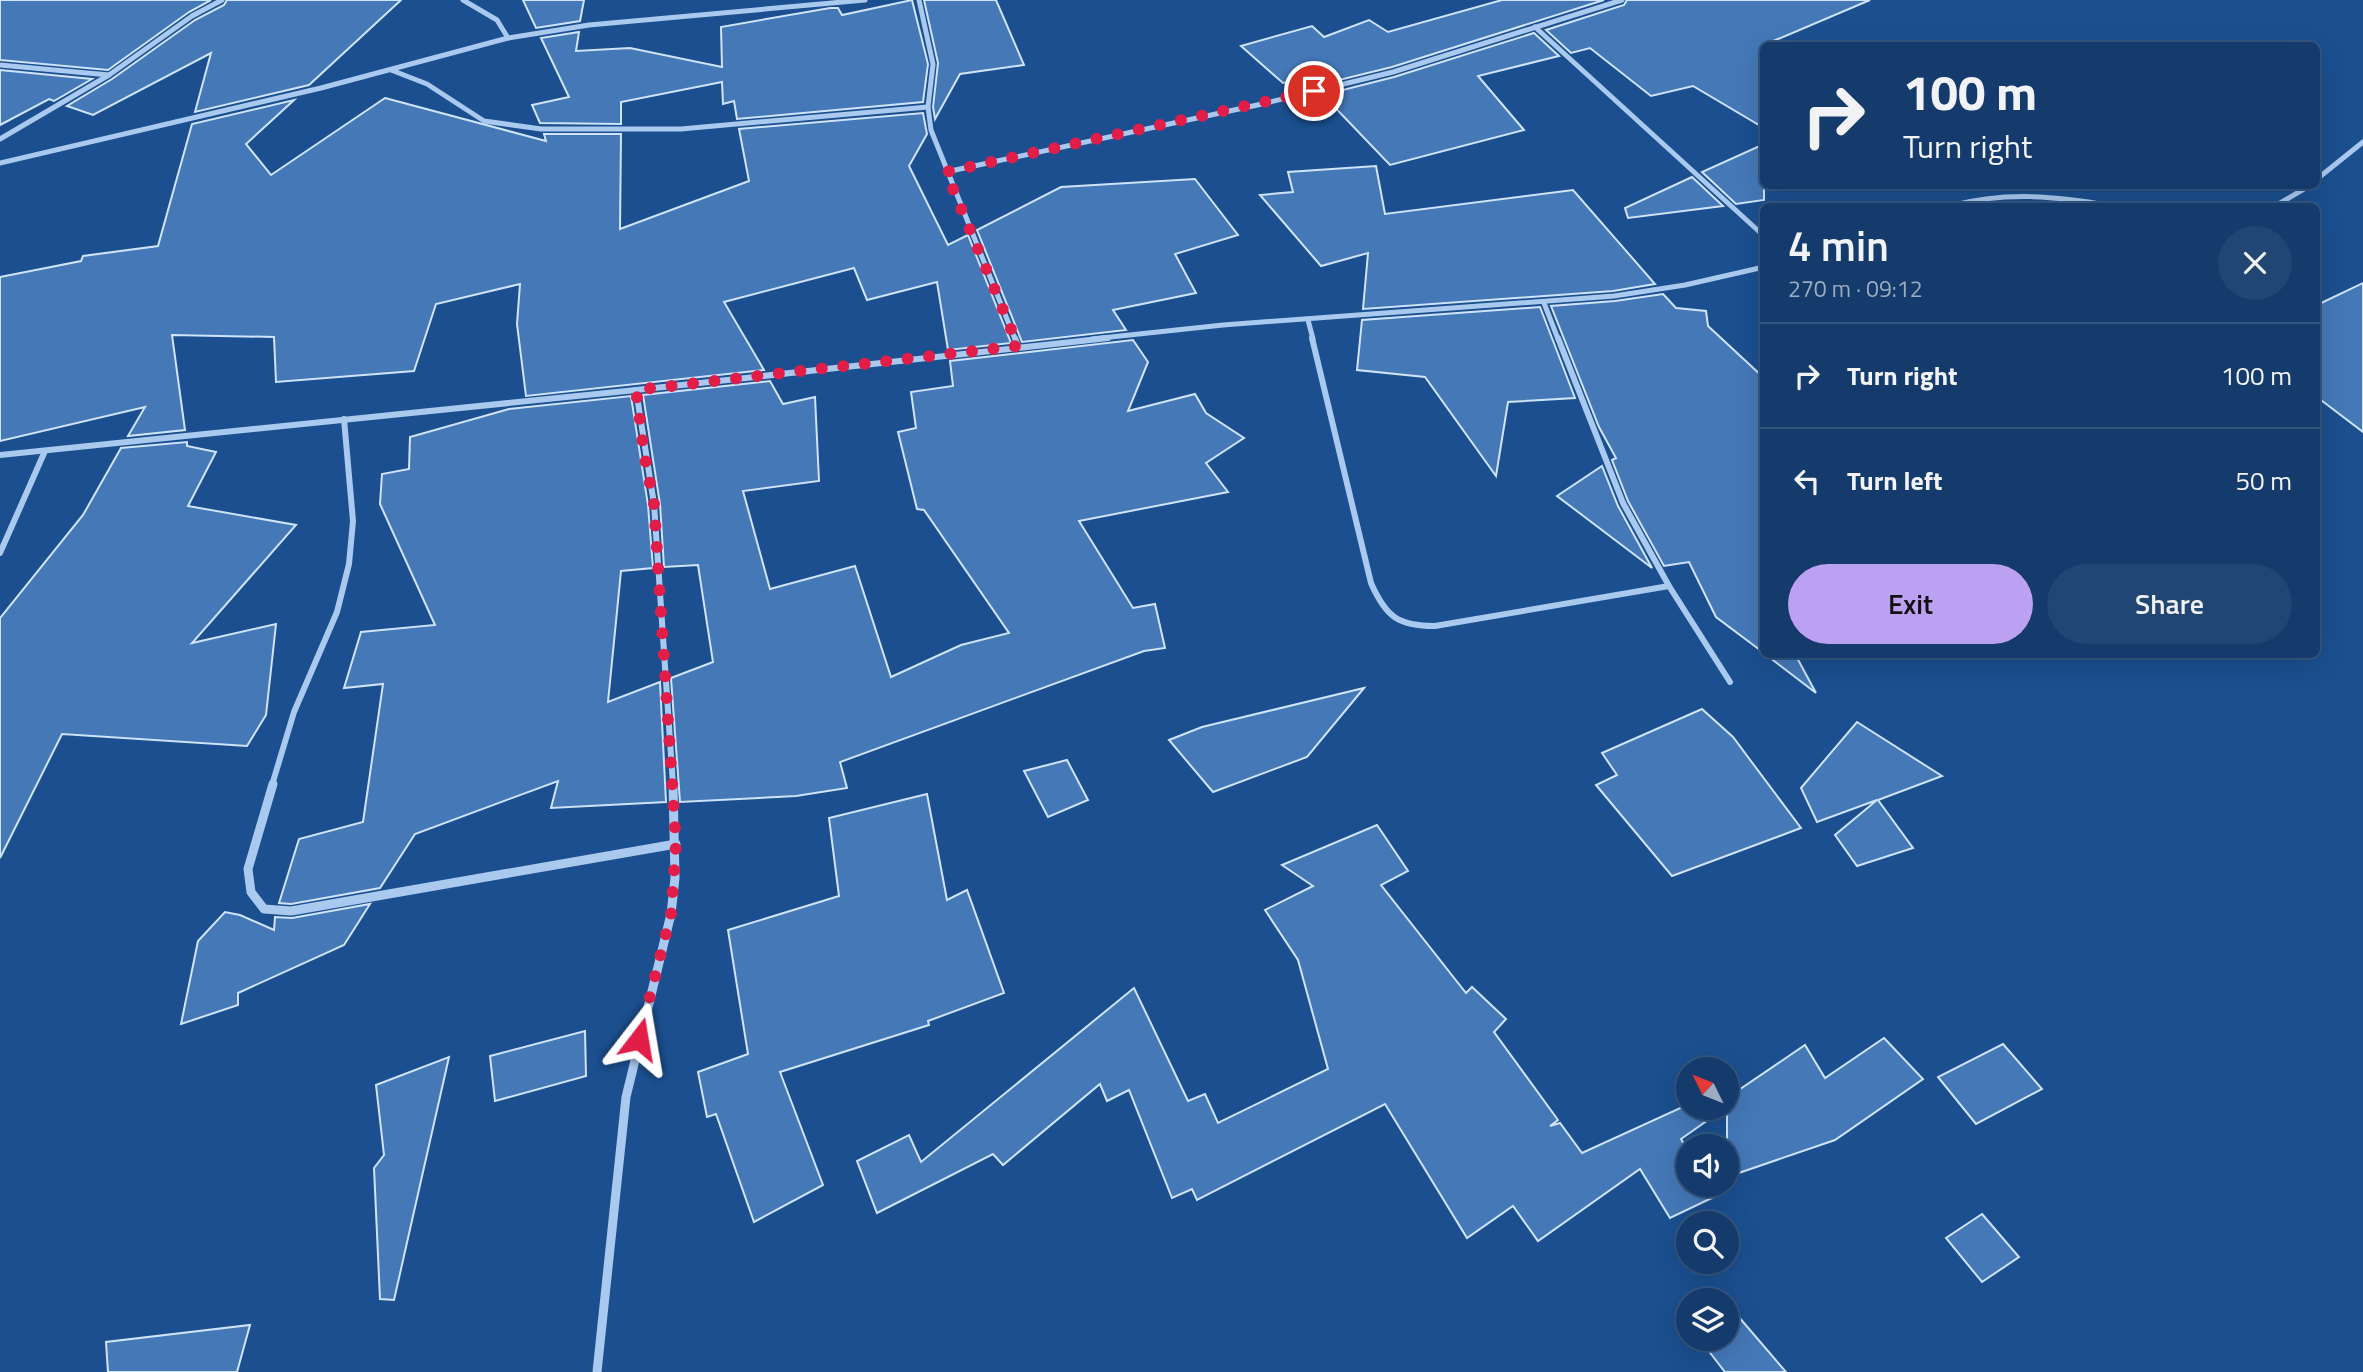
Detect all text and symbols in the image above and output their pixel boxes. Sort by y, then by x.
text: 100 m [1903,54,2037,129]
pin [1284,61,1344,121]
icon: right [1788,70,1879,161]
icon: arrive [1295,72,1333,110]
text: Turn right [1903,122,2032,170]
text: 4 min [1788,213,1889,277]
button: close [2218,226,2292,300]
text: 270 m · 09:12 [1788,271,1923,306]
text: Turn right [1847,356,1958,395]
text: 100 m [2221,356,2292,395]
icon: right [1788,357,1826,395]
text: Turn left [1847,461,1942,500]
text: 50 m [2235,461,2292,500]
icon: left [1788,462,1826,500]
button: Exit [1788,564,2033,644]
button: Share [2047,564,2292,644]
position arrow [602,1002,676,1076]
north arrow [1676,1057,1740,1120]
map controls [1676,1057,1739,1351]
button: sound [1676,1134,1739,1197]
button: search [1676,1211,1739,1274]
button: layers [1676,1288,1739,1351]

